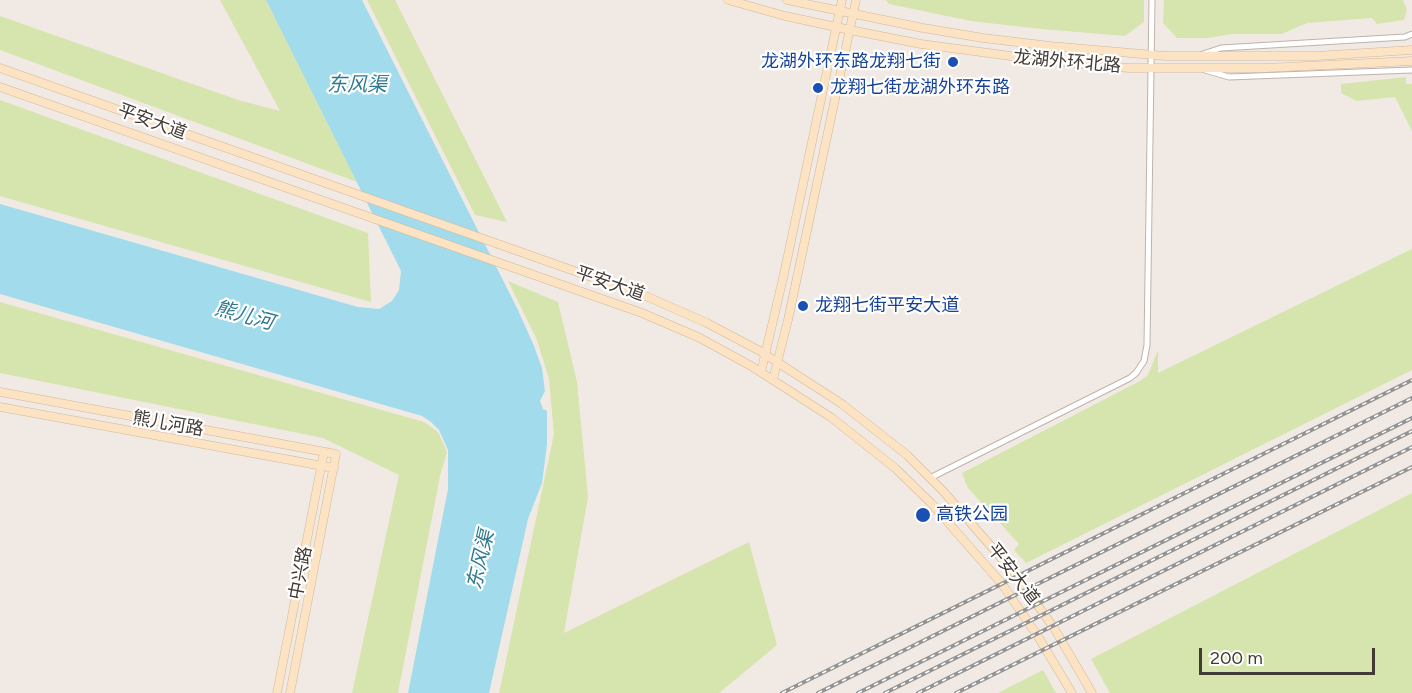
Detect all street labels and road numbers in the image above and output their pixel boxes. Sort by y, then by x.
street label: 龙湖外环北路 [1012,47,1122,77]
street label: 平安大道 [114,100,190,144]
street label: 平安大道 [572,262,648,306]
street label: 熊儿河路 [131,407,205,441]
street label: 平安大道 [982,539,1044,609]
street label: 中兴路 [285,544,317,602]

